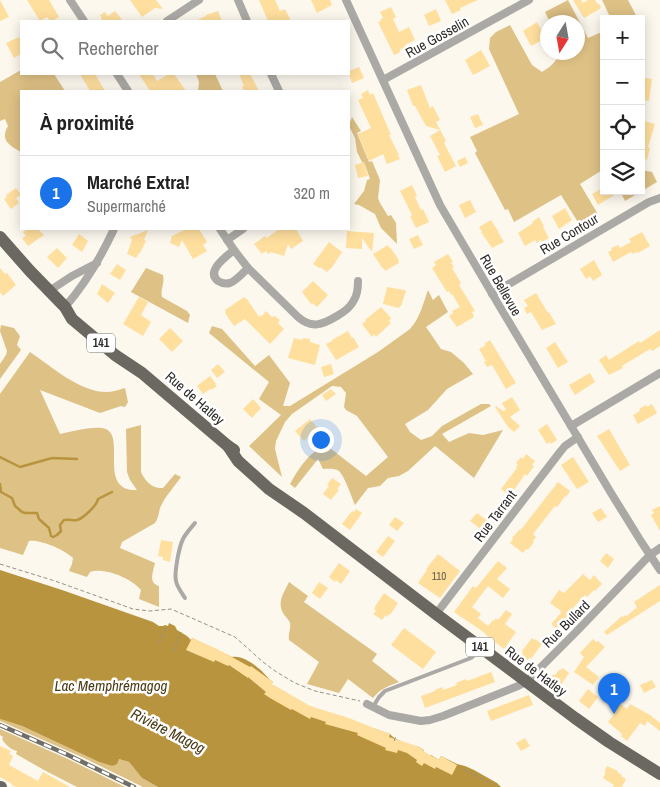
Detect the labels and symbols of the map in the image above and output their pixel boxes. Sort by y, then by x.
street label: Rue Gosselin [402,12,472,62]
north arrow [540,15,585,60]
street label: Rue Contour [536,209,602,258]
street label: Rue Bellevue [476,251,526,319]
road number: 141 [87,333,115,352]
street label: Rue de Hatley [162,367,229,429]
your location [308,427,334,453]
street label: Rue Tarrant [470,487,520,545]
house number: 110 [432,569,446,583]
street label: Rue Bullard [538,596,594,652]
road number: 141 [466,638,494,656]
street label: Rue de Hatley [502,642,571,700]
pin: 1 [598,673,630,714]
water label: Lac Memphrémagog [55,675,168,696]
water label: Rivière Magog [128,703,209,758]

